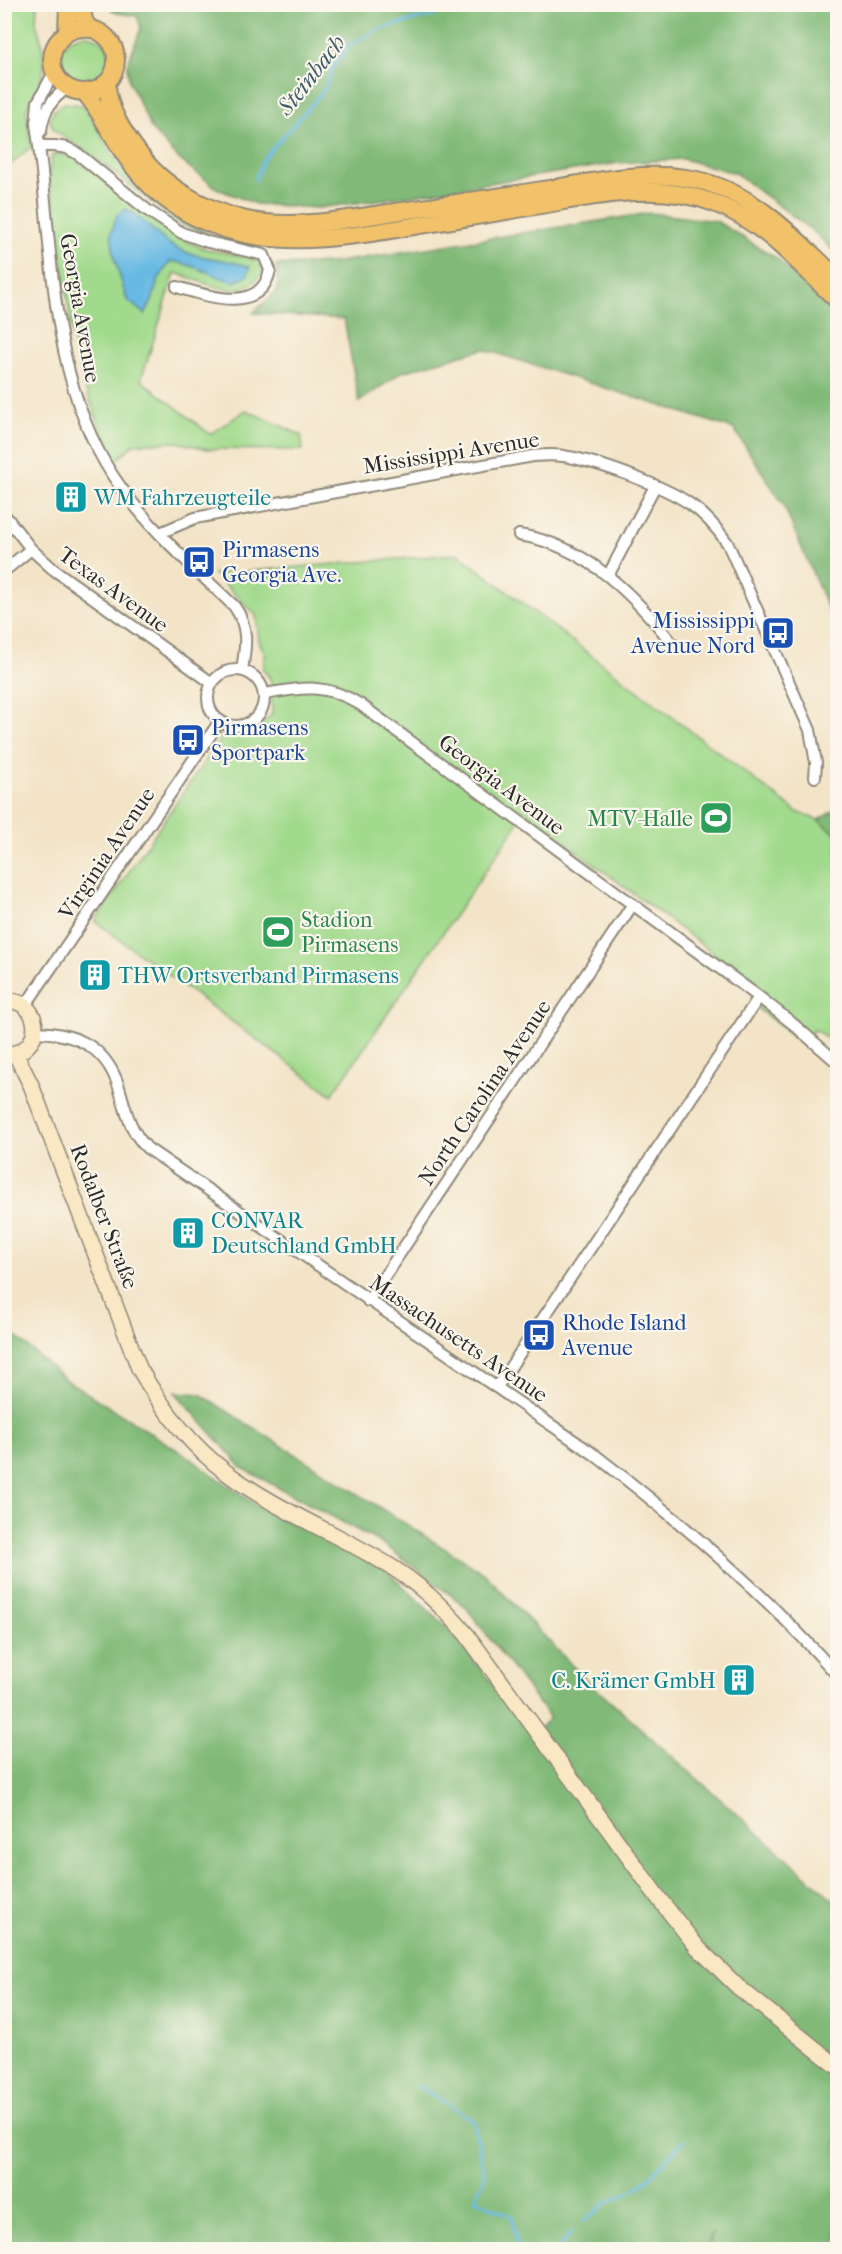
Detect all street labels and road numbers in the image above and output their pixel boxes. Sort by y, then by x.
street label: Georgia Avenue [54,232,106,385]
street label: Mississippi Avenue [361,426,541,480]
street label: Texas Avenue [54,541,173,638]
street label: Georgia Avenue [433,729,570,841]
street label: Virginia Avenue [53,783,161,925]
street label: North Carolina Avenue [413,995,557,1190]
street label: Rodalber Straße [64,1140,144,1293]
street label: Massachusetts Avenue [364,1270,553,1408]

